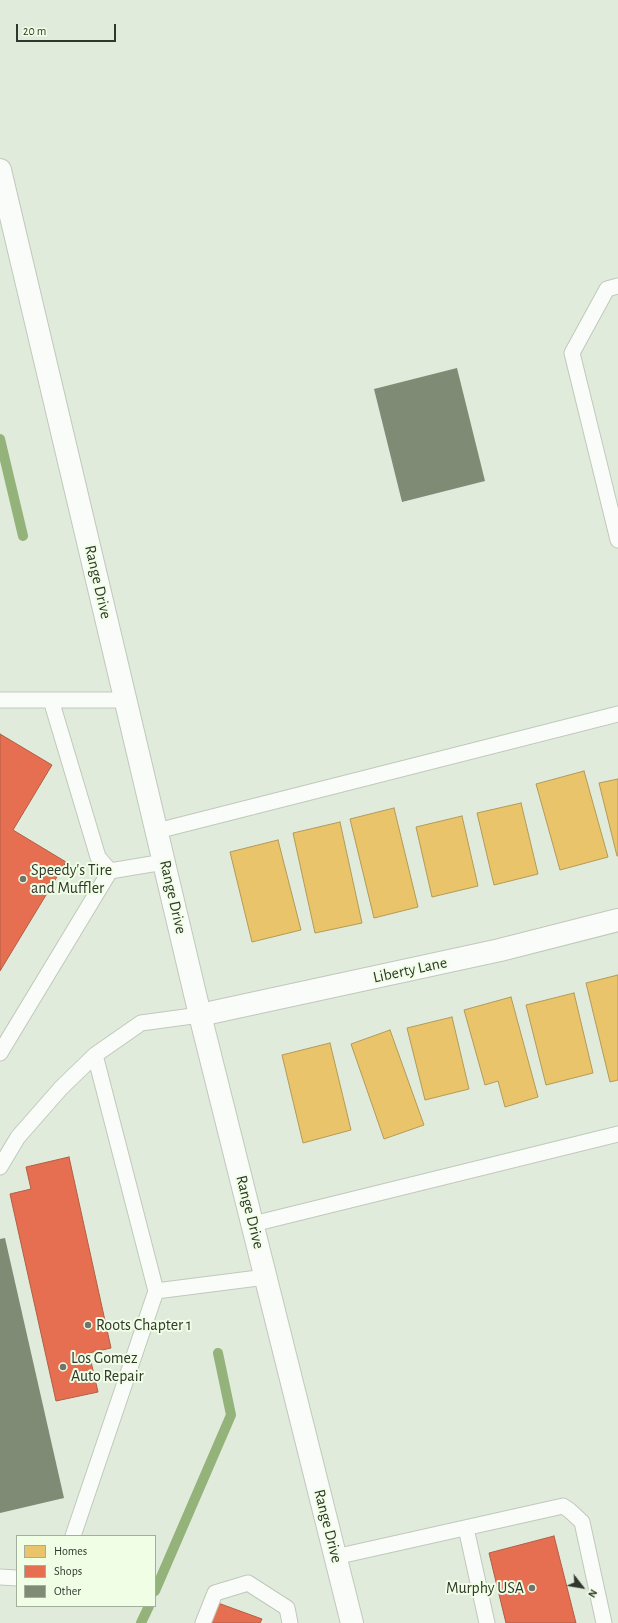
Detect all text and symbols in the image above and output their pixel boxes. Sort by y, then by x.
scale bar [18,16,118,42]
text: 20 m [23,25,46,37]
street label: Range Drive [80,543,116,621]
street label: Range Drive [155,858,191,936]
place label: Speedy's Tire and Muffler [31,860,112,898]
marker: Speedy's Tire and Muffler [18,874,28,884]
street label: Liberty Lane [371,953,449,987]
street label: Range Drive [232,1173,268,1251]
place label: Roots Chapter 1 [96,1315,191,1335]
marker: Roots Chapter 1 [83,1320,93,1330]
place label: Los Gomez Auto Repair [71,1348,144,1386]
marker: Los Gomez Auto Repair [58,1362,68,1372]
street label: Range Drive [310,1487,346,1565]
legend [16,1535,156,1607]
text: Homes [54,1545,87,1557]
text: Shops [54,1565,82,1577]
north arrow [562,1567,602,1607]
place label: Murphy USA [446,1578,524,1598]
marker: Murphy USA [527,1583,537,1593]
text: Other [54,1585,81,1597]
text: N [586,1587,599,1600]

